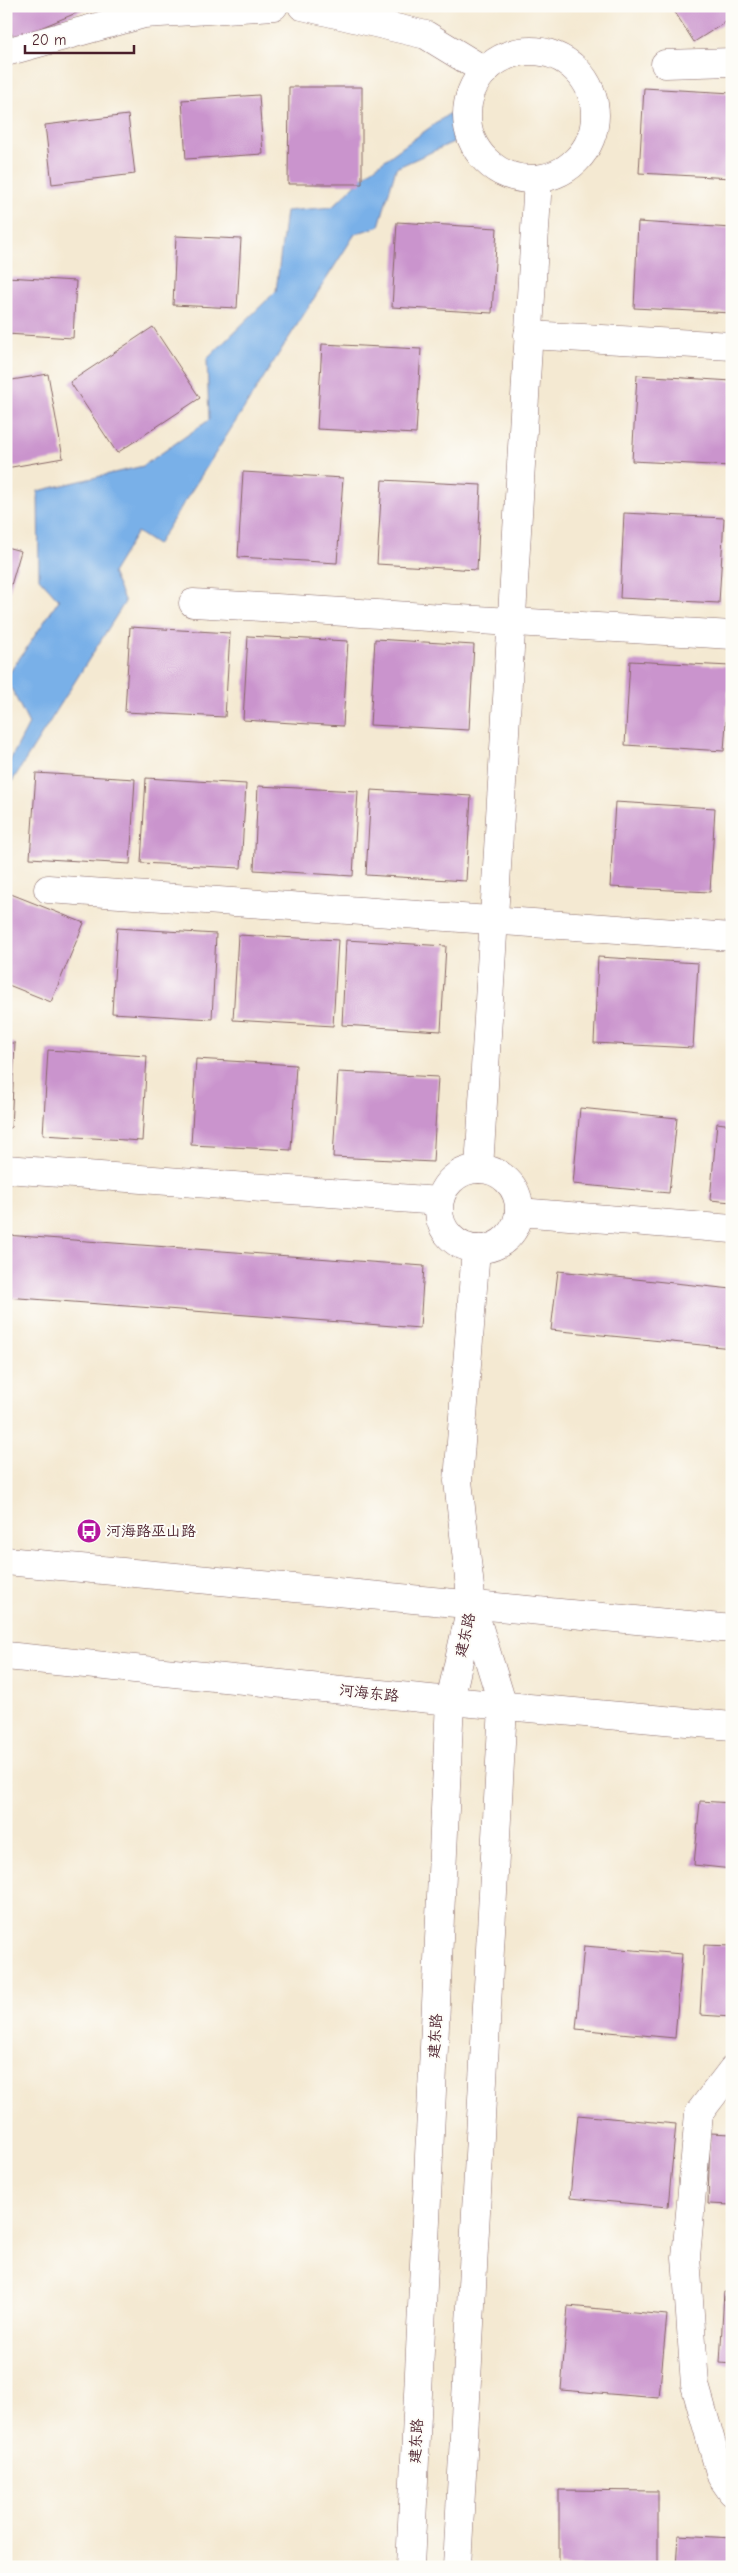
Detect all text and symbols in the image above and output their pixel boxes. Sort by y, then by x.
scale bar [25,22,134,54]
text: 20 m [32,31,66,49]
bus stop icon: 河海路巫山路 [76,1518,102,1544]
place label: 河海路巫山路 [106,1522,196,1540]
street label: 建东路 [451,1611,479,1659]
street label: 河海东路 [338,1681,400,1705]
street label: 建东路 [425,2013,445,2059]
street label: 建东路 [406,2418,426,2464]

